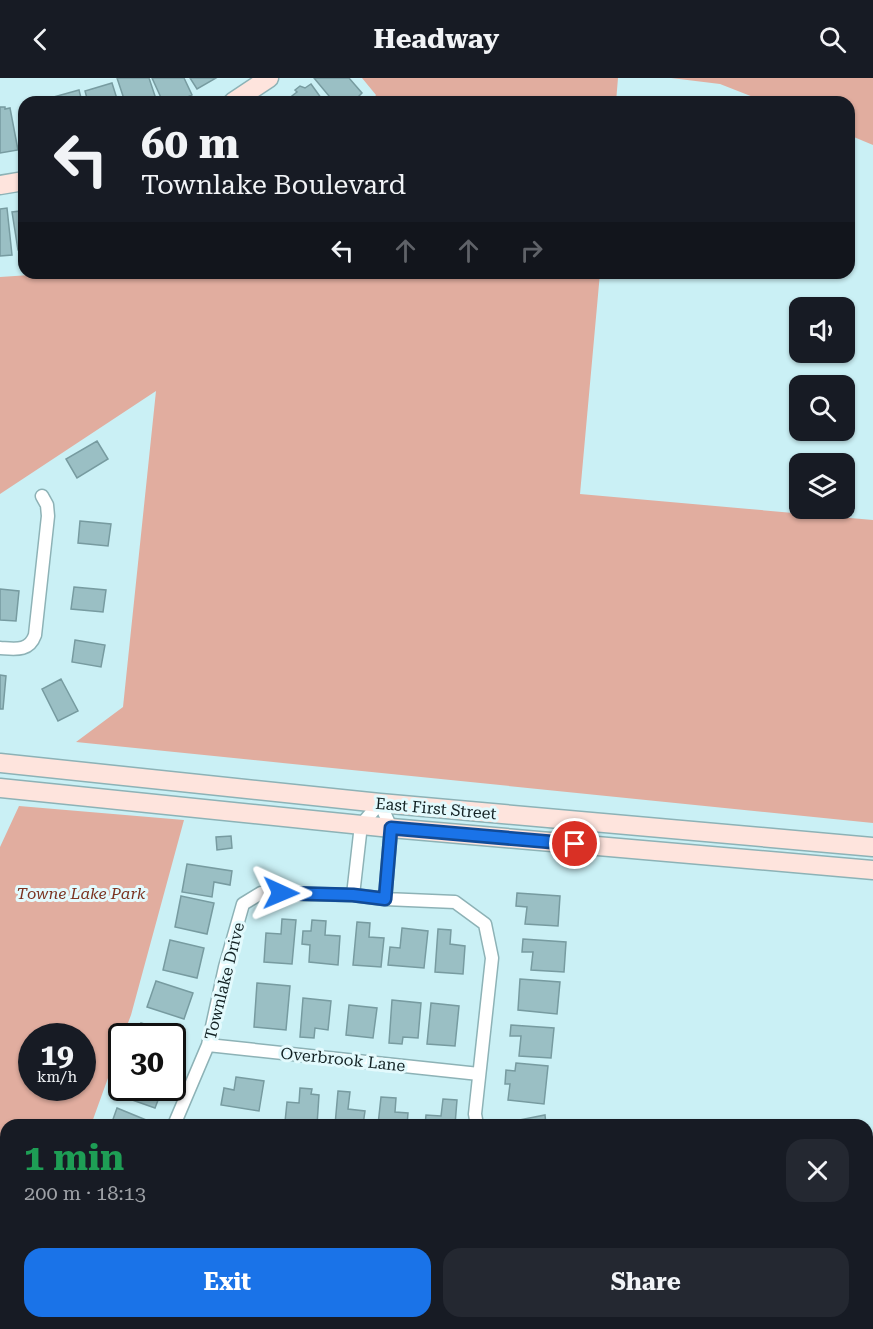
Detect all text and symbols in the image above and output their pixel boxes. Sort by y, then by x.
icon: back [24,23,57,56]
text: Headway [374,23,499,55]
icon: search [816,23,849,56]
text: 60 m [141,119,239,168]
icon: left [42,120,120,198]
text: Townlake Boulevard [141,169,406,201]
icon: left [326,234,359,267]
icon: ahead [389,234,422,267]
icon: ahead [452,234,485,267]
icon: right [515,234,548,267]
map controls [789,297,855,519]
button: sound [789,297,855,363]
button: search [789,375,855,441]
button: layers [789,453,855,519]
street label: East First Street [375,794,497,823]
pin [549,818,600,869]
icon: arrive [558,827,591,860]
position arrow [249,861,313,925]
park label: Towne Lake Park [17,884,146,903]
street label: Townlake Drive [201,920,248,1042]
speed limit sign: 30 [108,1023,186,1101]
text: 19 [40,1037,74,1072]
street label: Overbrook Lane [280,1043,407,1076]
text: km/h [37,1068,77,1086]
text: 1 min [24,1137,124,1179]
button: close [786,1139,849,1202]
text: 200 m · 18:13 [24,1181,146,1205]
button: Exit [24,1248,431,1317]
button: Share [443,1248,849,1317]

